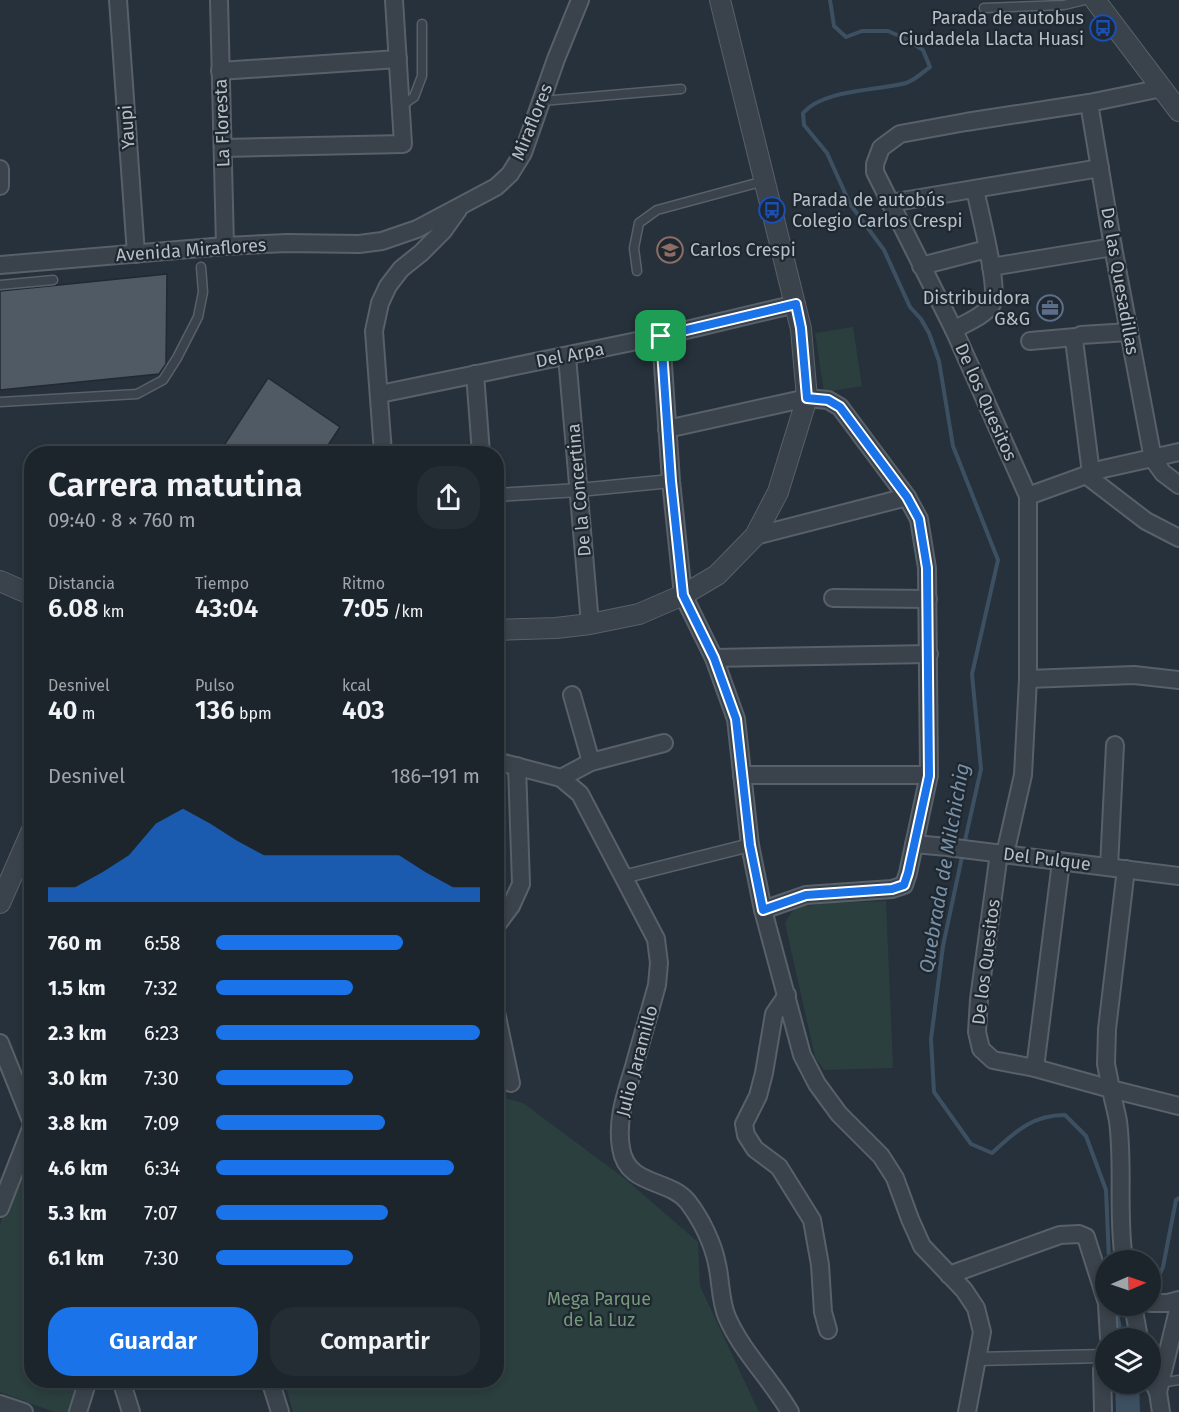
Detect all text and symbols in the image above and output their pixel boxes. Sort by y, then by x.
place label: Parada de autobus Ciudadela Llacta Huasi [898,7,1084,50]
bus stop icon: Parada de autobus Ciudadela Llacta Huasi [1088,13,1118,43]
street label: La Floresta [209,78,235,168]
street label: Miraflores [507,80,557,164]
street label: Yaupi [114,104,140,150]
place label: Parada de autobús Colegio Carlos Crespi [792,189,963,232]
bus stop icon: Parada de autobús Colegio Carlos Crespi [757,195,787,225]
street label: De las Quesadillas [1096,206,1144,356]
street label: Avenida Miraflores [115,234,267,266]
school or university icon: Carlos Crespi [655,235,685,265]
place label: Carlos Crespi [690,239,796,261]
place label: Distribuidora G&G [923,287,1030,330]
office icon: Distribuidora G&G [1035,293,1065,323]
pin [635,310,686,361]
icon: arrive [644,319,677,352]
street label: Del Arpa [534,338,606,372]
street label: De los Quesitos [950,340,1022,464]
street label: De la Concertina [562,422,596,558]
text: Carrera matutina [48,465,303,505]
button: share [417,466,480,529]
text: 09:40 · 8 × 760 m [48,508,196,532]
text: Distancia [48,574,115,593]
text: Tiempo [195,574,249,593]
text: Ritmo [342,574,385,593]
text: 6.08 [48,593,98,624]
text: 43:04 [195,593,258,624]
text: 7:05 [342,593,389,624]
text: km [98,602,125,621]
text: /km [389,602,423,621]
text: Desnivel [48,676,110,695]
text: Pulso [195,676,235,695]
text: kcal [342,676,371,695]
text: 40 [48,695,78,726]
text: 136 [195,695,235,726]
text: 403 [342,695,385,726]
text: m [78,704,96,723]
text: bpm [235,704,272,723]
water label: Quebrada de Milchichig [914,761,974,975]
text: Desnivel [48,764,125,788]
text: 186–191 m [391,764,480,788]
street label: Del Pulque [1002,843,1092,875]
street label: De los Quesitos [967,898,1005,1026]
text: 760 m [48,931,102,955]
text: 6:58 [144,931,181,955]
text: 1.5 km [48,976,106,1000]
text: 7:32 [144,976,178,1000]
street label: Julio Jaramillo [612,1003,662,1119]
text: 2.3 km [48,1021,107,1045]
text: 6:23 [144,1021,179,1045]
text: 3.0 km [48,1066,107,1090]
text: 7:30 [144,1066,179,1090]
text: 3.8 km [48,1111,108,1135]
text: 7:09 [144,1111,179,1135]
text: 4.6 km [48,1156,108,1180]
text: 6:34 [144,1156,180,1180]
text: 5.3 km [48,1201,107,1225]
text: 7:07 [144,1201,177,1225]
text: 6.1 km [48,1246,104,1270]
text: 7:30 [144,1246,179,1270]
north arrow [1095,1250,1161,1316]
map controls [1095,1250,1161,1394]
park label: Mega Parque de la Luz [547,1288,651,1331]
button: Guardar [48,1307,258,1376]
button: Compartir [270,1307,480,1376]
button: layers [1095,1328,1161,1394]

